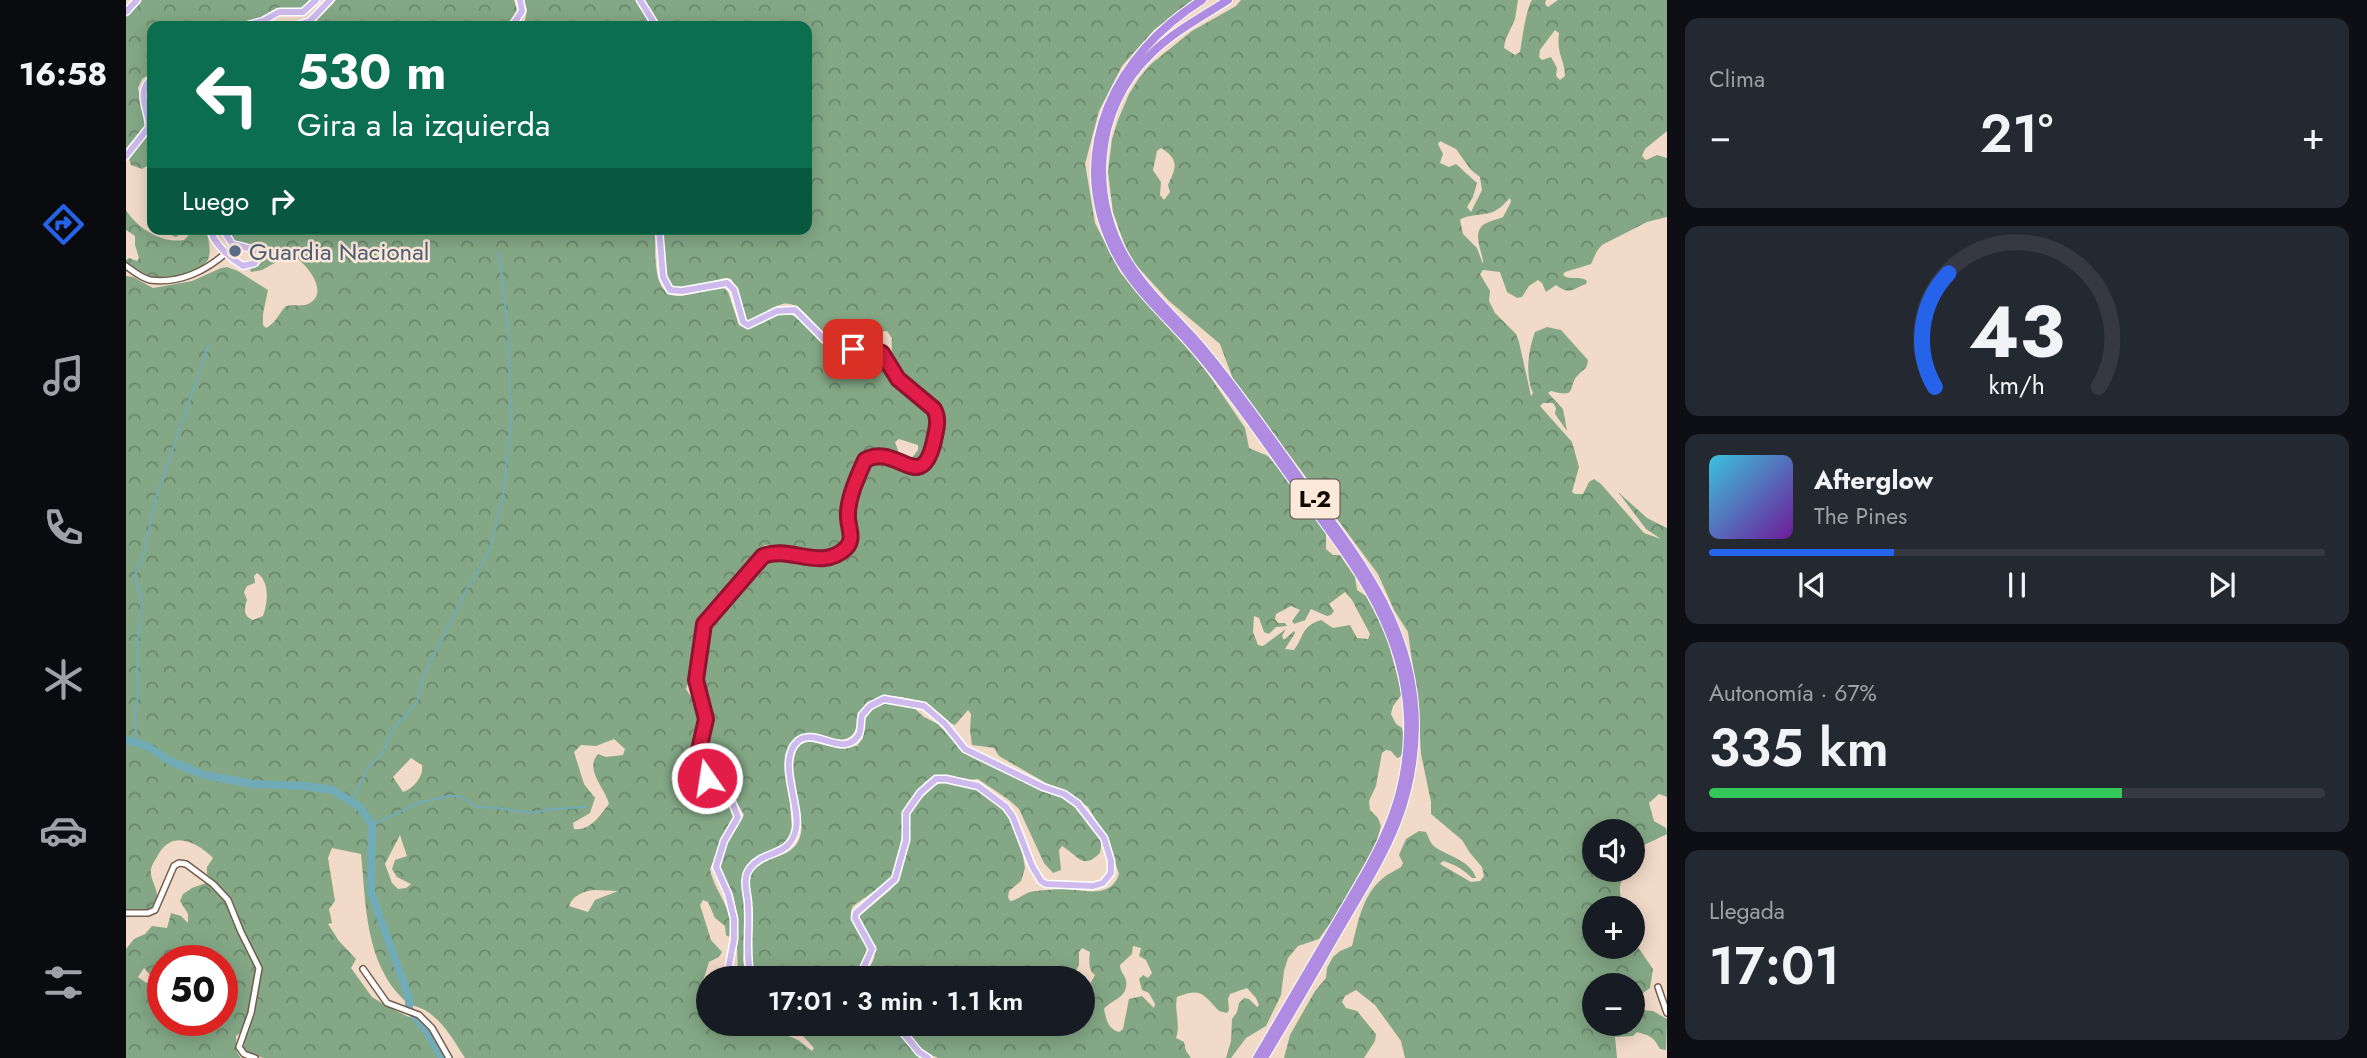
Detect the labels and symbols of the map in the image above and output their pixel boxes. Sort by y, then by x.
place label: Guardia Nacional [249,234,429,269]
marker: Guardia Nacional [227,243,243,259]
pin [823,319,883,379]
road number: L-2 [1290,480,1340,519]
position arrow [670,741,744,815]
speed limit sign: 50 [147,945,238,1036]

